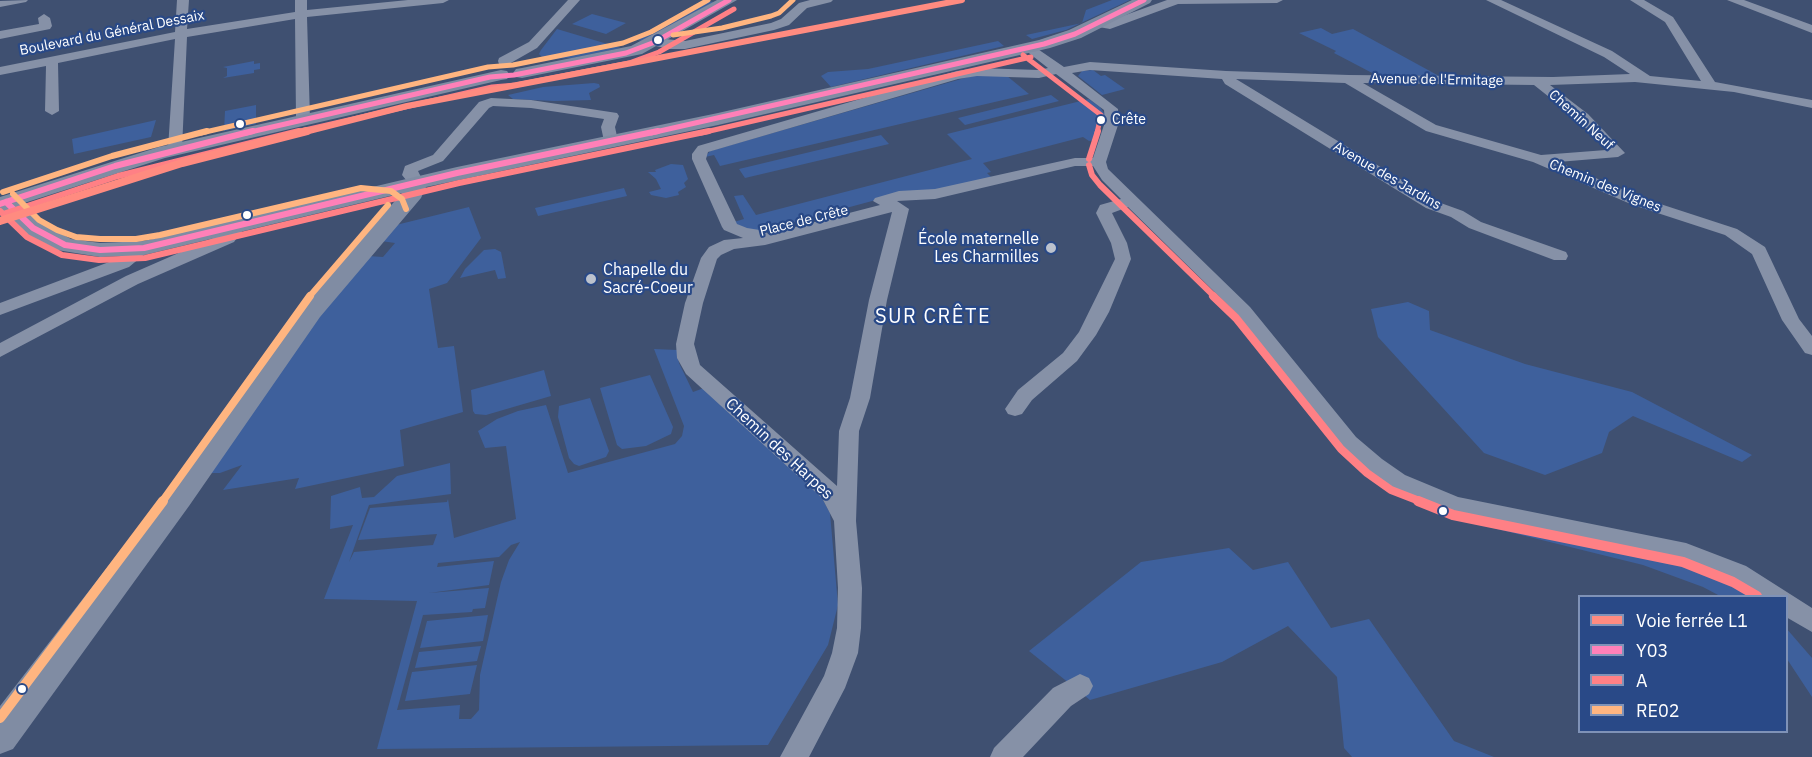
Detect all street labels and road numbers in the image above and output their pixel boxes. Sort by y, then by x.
street label: Boulevard du Général Dessaix [18,7,206,59]
street label: Avenue de l'Ermitage [1370,70,1504,90]
street label: Chemin Neuf [1545,87,1617,153]
street label: Avenue des Jardins [1330,138,1444,214]
street label: Chemin des Vignes [1547,156,1663,216]
street label: Place de Crête [758,202,850,240]
street label: Chemin des Harpes [721,394,837,504]

